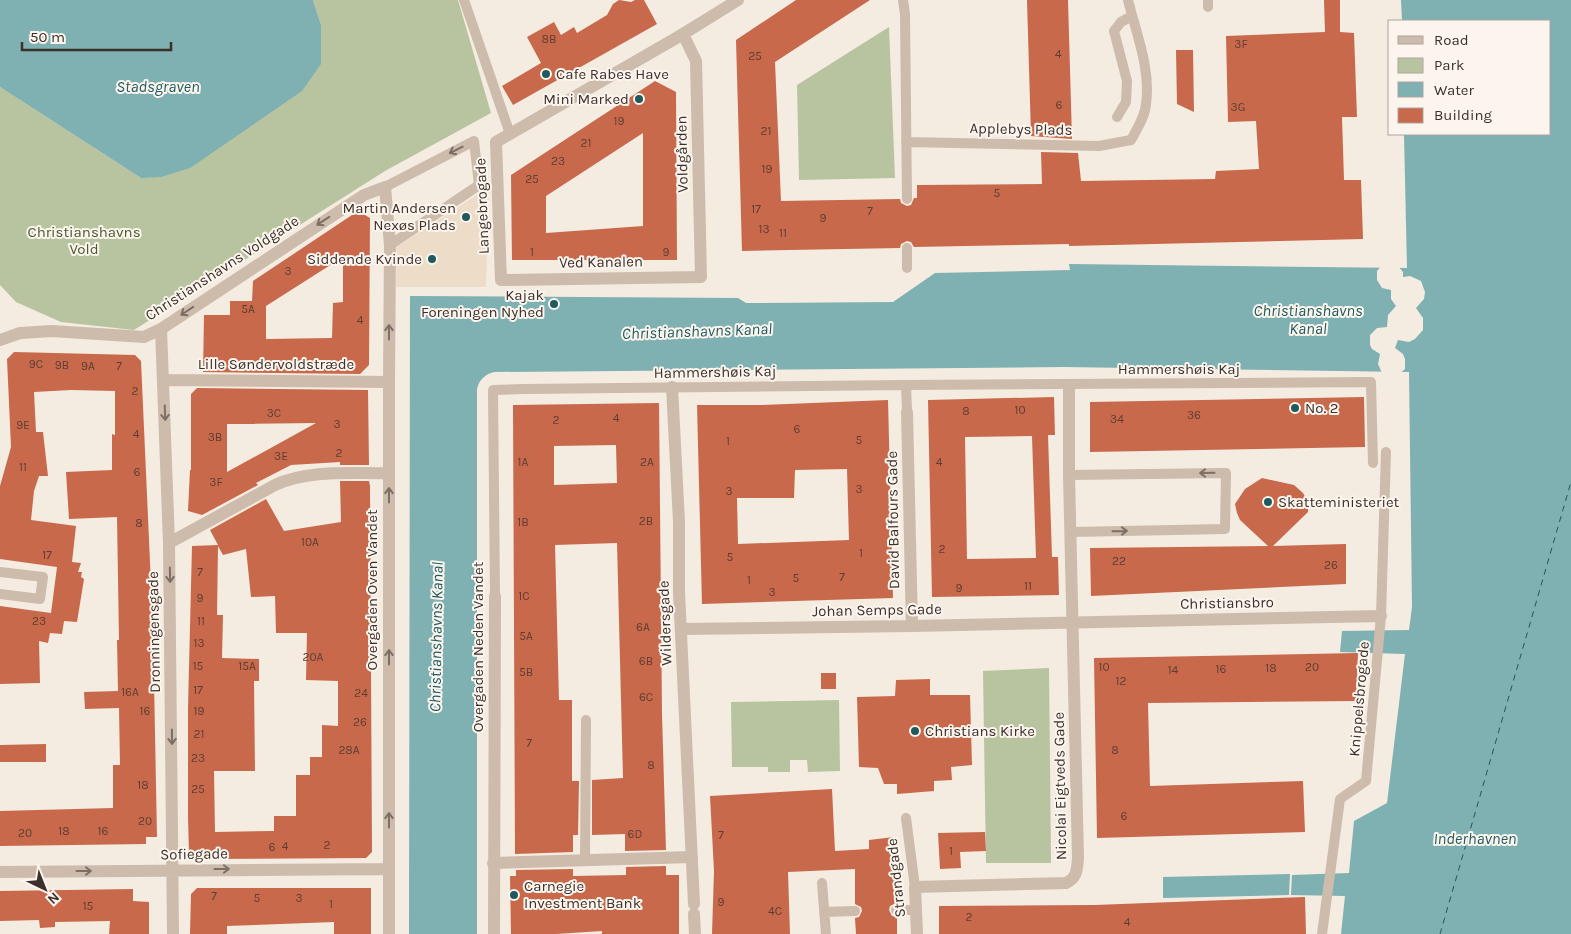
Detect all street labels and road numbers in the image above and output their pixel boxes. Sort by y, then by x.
street label: Voldgården [672,115,692,193]
street label: Applebys Plads [969,119,1073,139]
street label: Langebrogade [471,158,493,254]
street label: Christianshavns Voldgade [142,212,302,324]
street label: Ved Kanalen [559,252,643,272]
street label: Lille Søndervoldstræde [198,355,354,373]
street label: Hammershøis Kaj [1118,360,1240,378]
street label: Hammershøis Kaj [654,362,776,382]
street label: David Balfours Gade [883,451,903,589]
street label: Overgaden Oven Vandet [363,509,381,671]
street label: Overgaden Neden Vandet [469,561,487,732]
street label: Dronningensgade [144,571,164,693]
street label: Wildersgade [655,580,675,666]
street label: Christiansbro [1180,593,1274,613]
street label: Johan Semps Gade [812,600,942,620]
street label: Knippelsbrogade [1345,641,1373,757]
street label: Nicolai Eigtveds Gade [1050,712,1070,860]
street label: Strandgade [883,837,909,919]
street label: Sofiegade [160,844,228,864]

